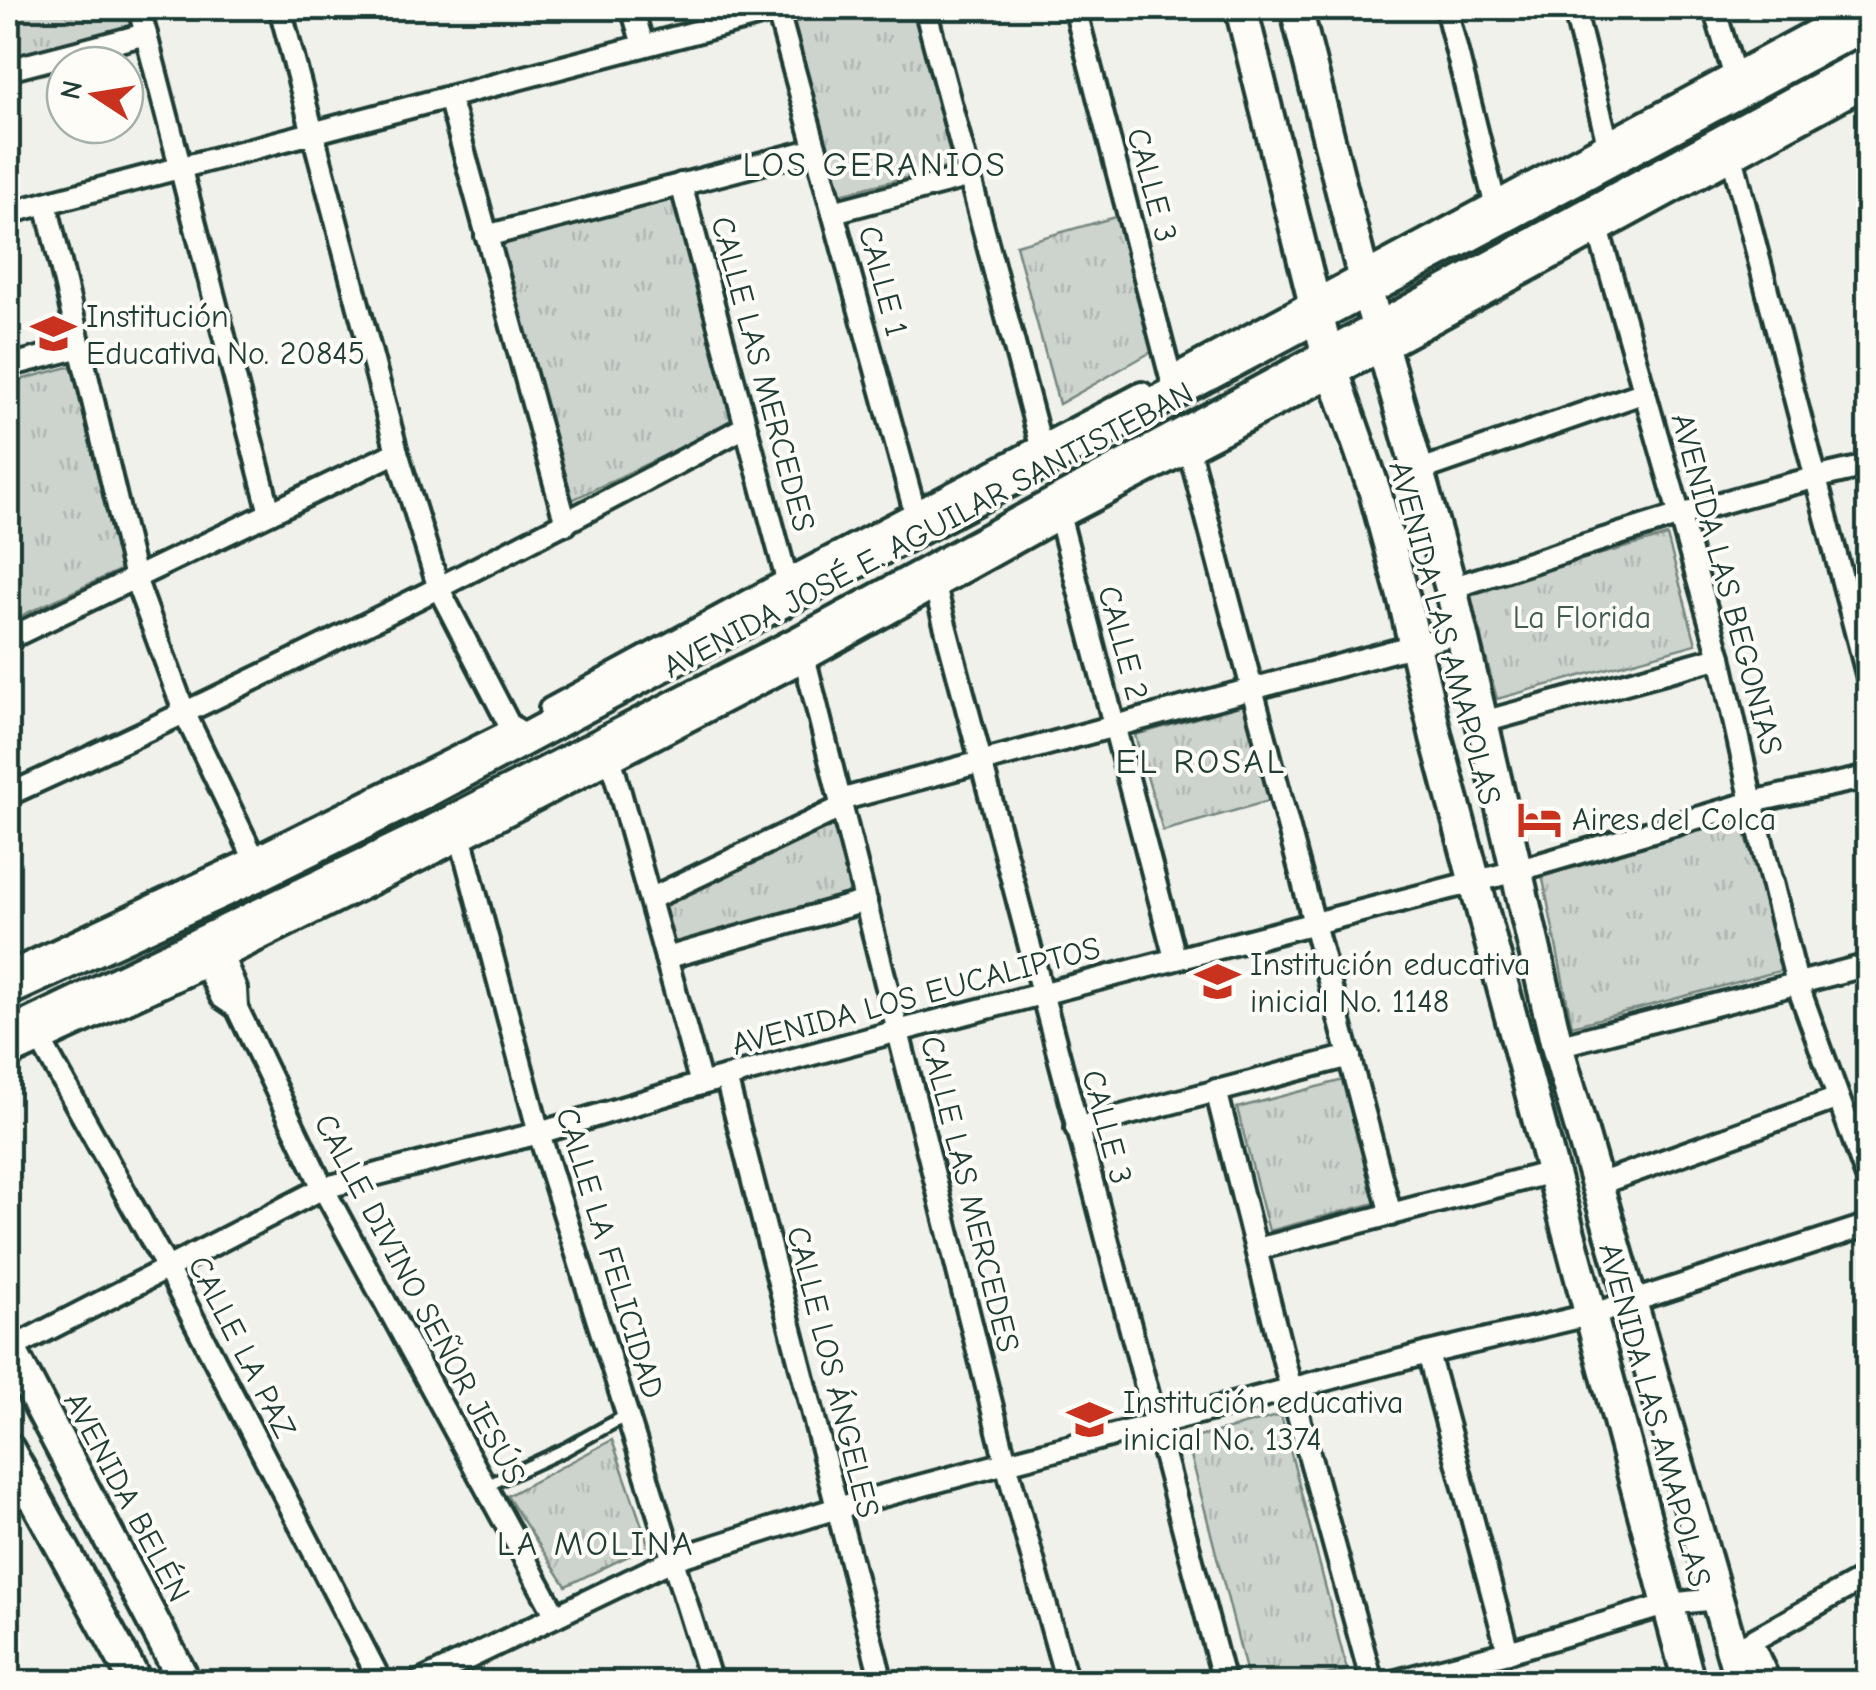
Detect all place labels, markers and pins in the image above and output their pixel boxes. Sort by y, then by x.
place label: Institución Educativa No. 20845 [86,298,365,372]
school or university icon: Institución Educativa No. 20845 [29,310,77,358]
hotel icon: Aires del Colca [1515,795,1563,843]
place label: Aires del Colca [1572,801,1776,838]
place label: Institución educativa inicial No. 1148 [1250,946,1530,1020]
school or university icon: Institución educativa inicial No. 1148 [1193,958,1241,1006]
place label: Institución educativa inicial No. 1374 [1123,1384,1403,1458]
school or university icon: Institución educativa inicial No. 1374 [1066,1396,1114,1444]

